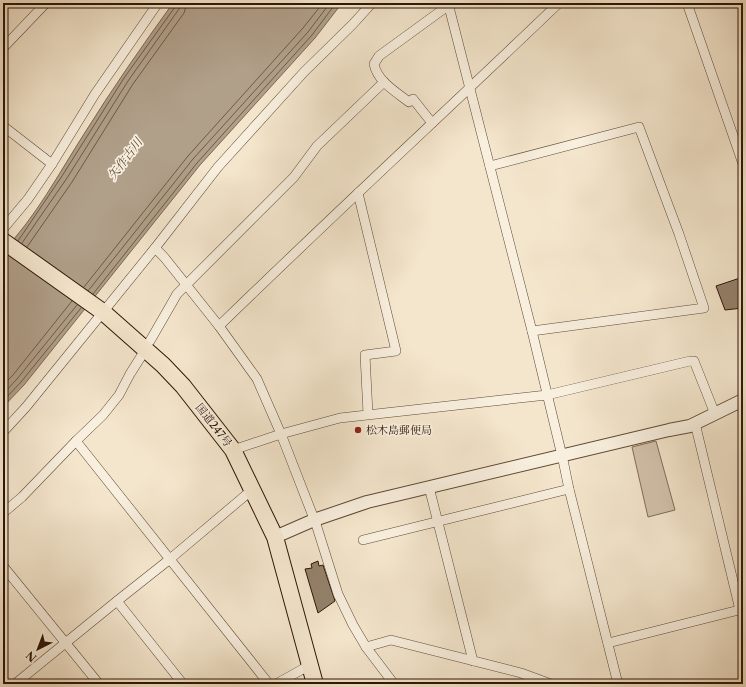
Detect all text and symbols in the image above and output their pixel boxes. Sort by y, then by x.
water label: 矢作古川 [104,133,146,182]
street label: 国道247号 [193,401,235,449]
place label: 松木島郵便局 [366,423,432,437]
marker: 松木島郵便局 [353,425,363,435]
north arrow [18,629,58,669]
text: N [23,648,40,665]

